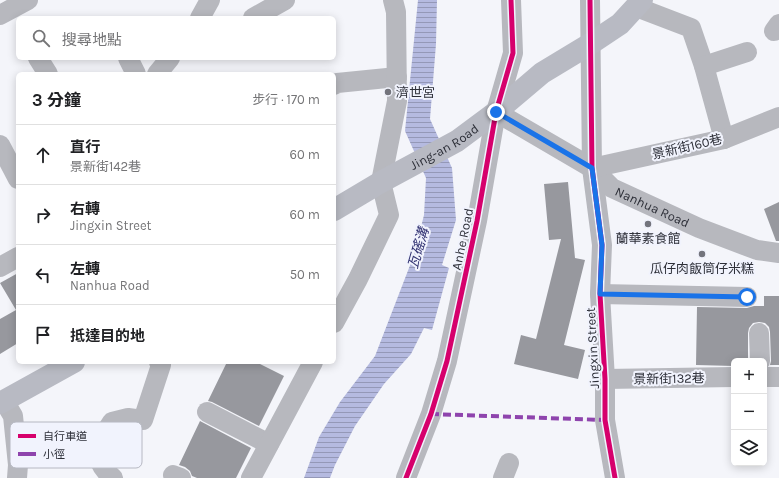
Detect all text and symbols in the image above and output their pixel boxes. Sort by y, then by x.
search box [16,16,336,60]
icon: search [30,27,52,49]
text: 搜尋地點 [62,31,122,49]
place label: 濟世宮 [396,85,435,100]
marker: 濟世宮 [383,87,393,97]
text: 3 分鐘 [32,90,81,110]
text: 步行 · 170 m [252,92,320,107]
route end [487,103,505,121]
street label: Jing-an Road [407,121,481,173]
street label: 景新街160巷 [651,131,724,162]
text: 直行 [70,138,100,156]
icon: ahead [32,144,54,166]
text: 60 m [290,147,320,162]
text: 景新街142巷 [70,159,141,174]
street label: Nanhua Road [613,184,692,231]
text: 右轉 [70,200,100,218]
icon: right [32,204,54,226]
text: 60 m [290,207,320,222]
street label: Anhe Road [449,207,476,271]
text: Jingxin Street [70,218,151,233]
marker: 蘭華素食館 [643,219,653,229]
water label: 瓦磘溝 [405,224,433,271]
place label: 蘭華素食館 [615,231,681,246]
marker: 瓜仔肉飯筒仔米糕 [697,249,707,259]
text: 左轉 [70,260,100,278]
place label: 瓜仔肉飯筒仔米糕 [650,261,754,276]
icon: left [32,264,54,286]
text: 50 m [290,267,320,282]
text: Nanhua Road [70,278,150,293]
route start [738,288,756,306]
street label: Jingxin Street [583,307,602,389]
icon: arrive [32,324,54,346]
text: 抵達目的地 [70,327,145,345]
map controls [731,358,767,466]
button: + [731,358,767,394]
street label: 景新街132巷 [633,370,705,387]
button: − [731,394,767,430]
legend [10,422,142,468]
text: 自行車道 [43,430,87,443]
button: layers [731,430,767,466]
text: 小徑 [43,448,65,461]

